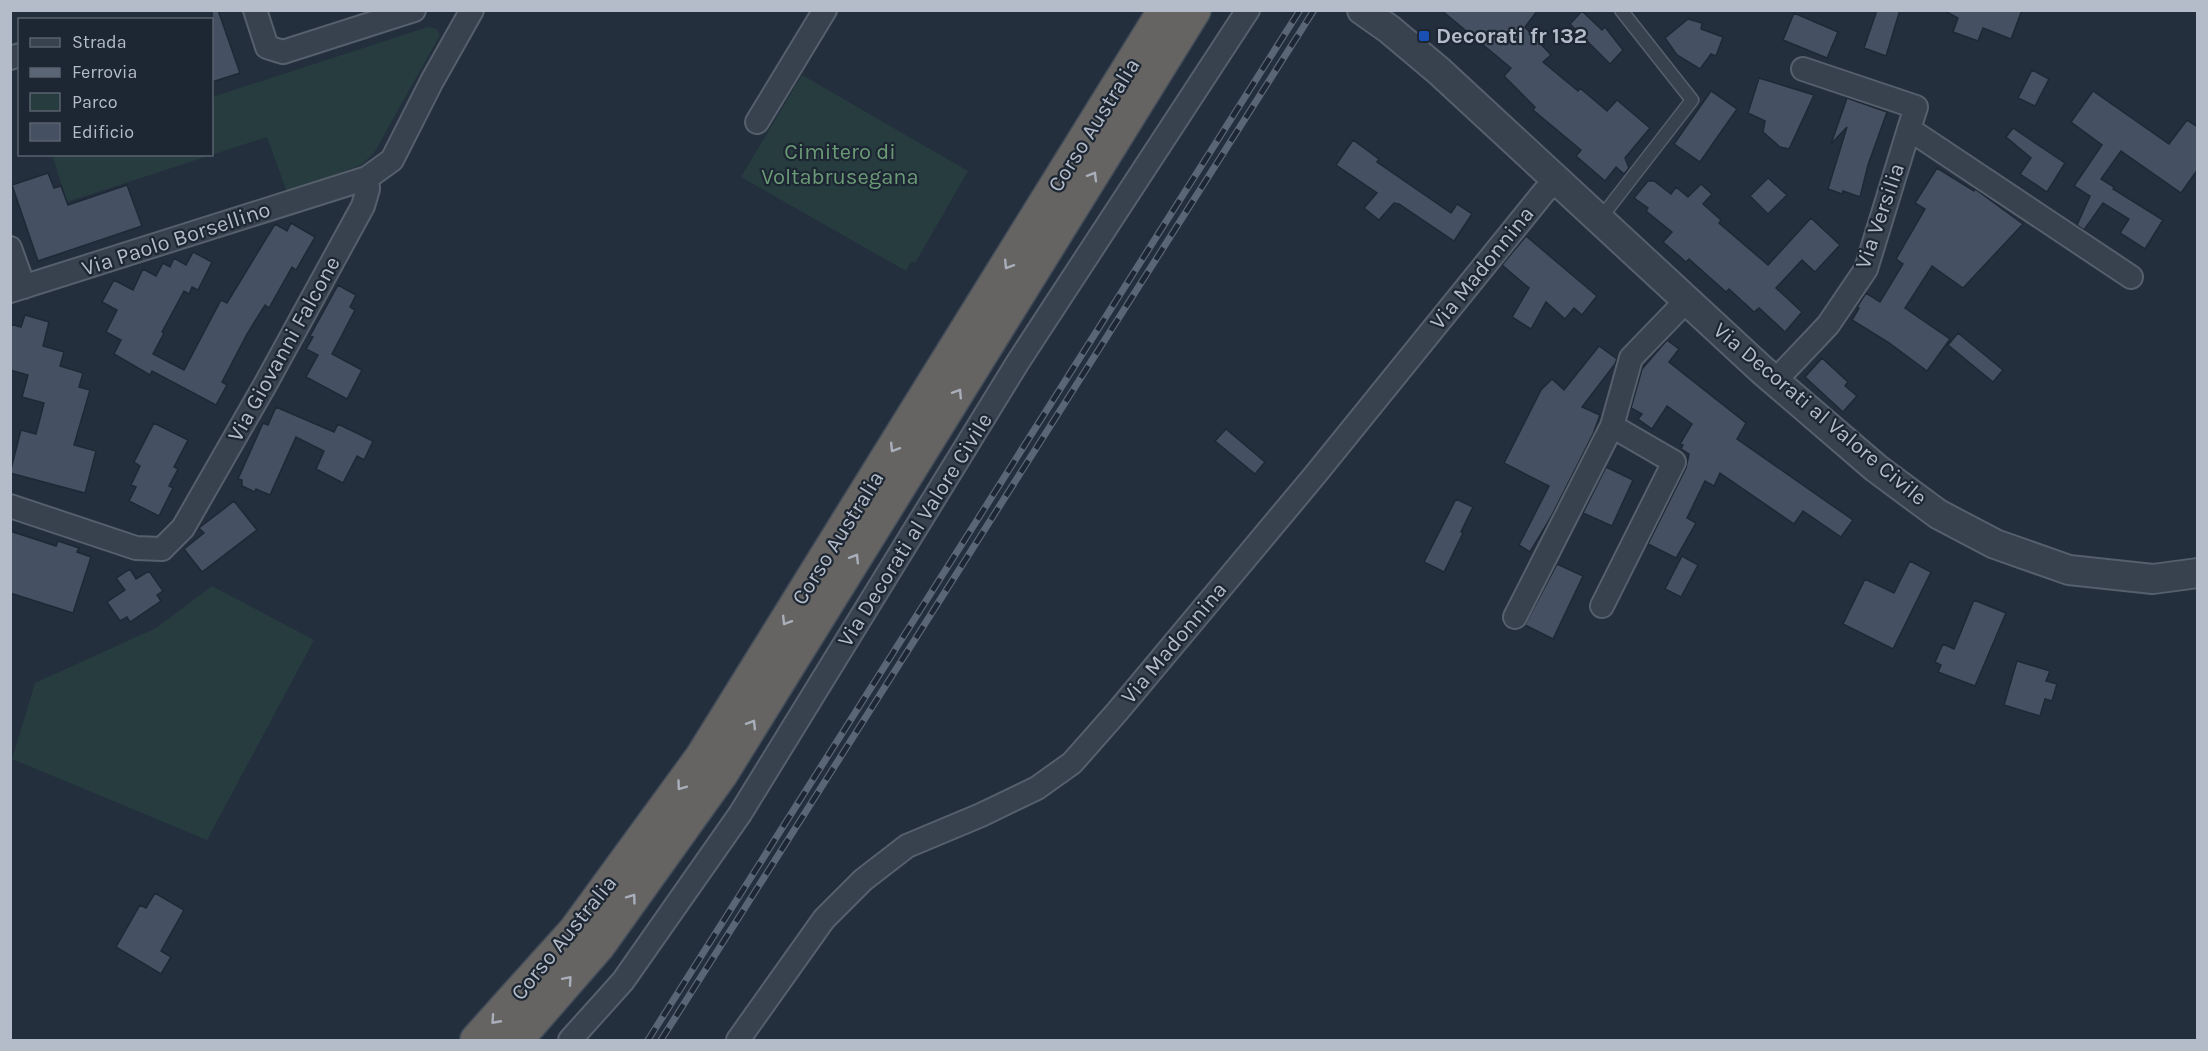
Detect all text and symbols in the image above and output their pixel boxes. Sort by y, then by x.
legend [18,18,213,156]
place label: Decorati fr 132 [1436,23,1587,49]
marker: Decorati fr 132 [1417,29,1431,43]
text: Strada [72,31,127,53]
street label: Corso Australia [1042,53,1146,197]
text: Ferrovia [72,61,137,83]
text: Parco [72,91,118,113]
text: Edificio [72,121,134,143]
park label: Cimitero di Voltabrusegana [761,139,919,190]
street label: Via Versilia [1850,160,1910,272]
one-way arrow [1085,172,1097,182]
street label: Via Paolo Borsellino [78,196,274,282]
street label: Via Madonnina [1425,201,1539,335]
street label: Via Giovanni Falcone [222,252,346,446]
one-way arrow [1003,259,1015,269]
street label: Via Decorati al Valore Civile [1708,317,1932,511]
one-way arrow [951,389,962,400]
street label: Via Decorati al Valore Civile [832,408,998,652]
one-way arrow [889,442,901,452]
street label: Corso Australia [786,466,890,610]
one-way arrow [848,554,859,565]
street label: Via Madonnina [1116,577,1232,709]
one-way arrow [782,615,794,625]
one-way arrow [745,720,756,731]
one-way arrow [677,779,688,790]
street label: Corso Australia [506,870,622,1006]
one-way arrow [625,894,636,905]
one-way arrow [560,976,571,987]
one-way arrow [491,1014,502,1024]

